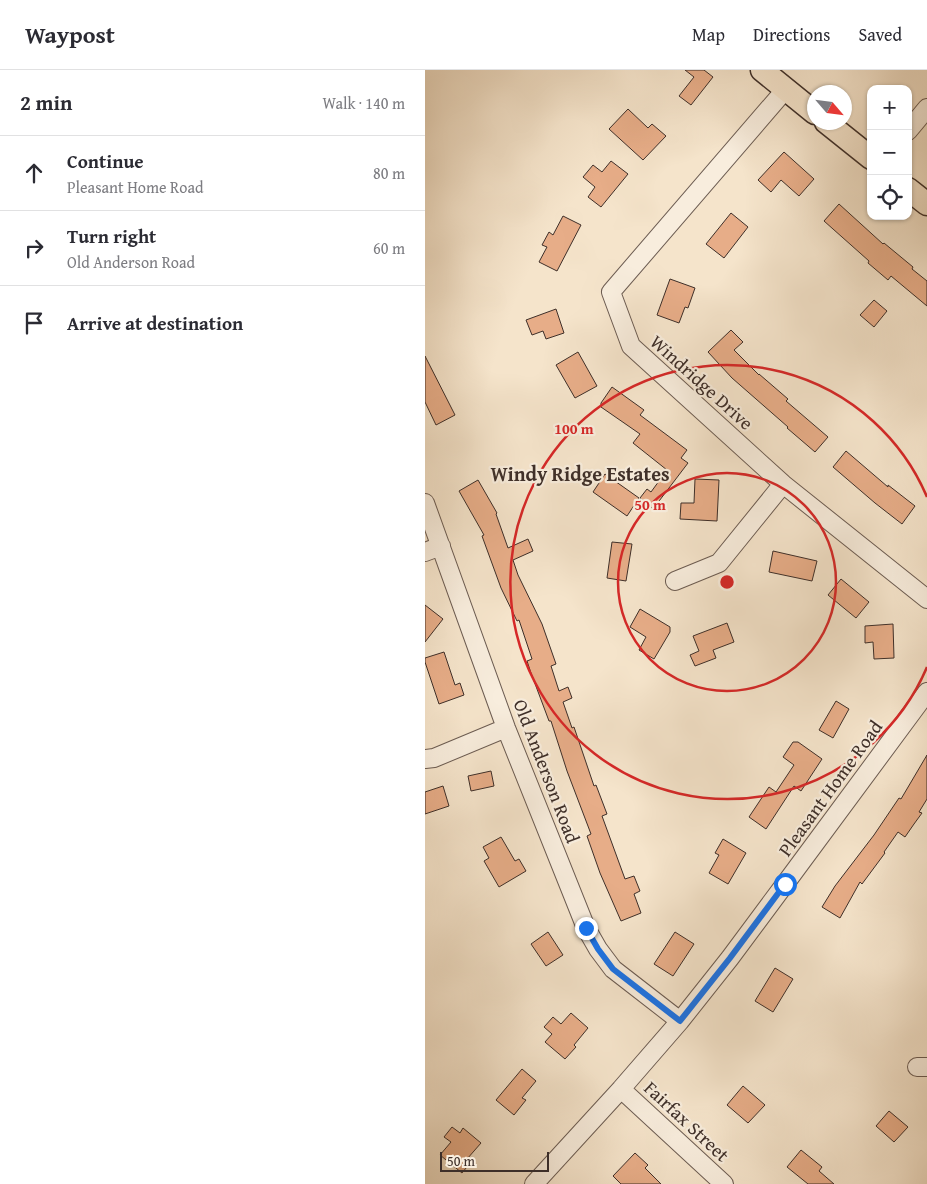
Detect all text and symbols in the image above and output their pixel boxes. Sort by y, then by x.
text: Waypost [25,17,115,52]
text: Map [692,21,725,48]
text: Directions [753,21,830,48]
text: Saved [858,21,902,48]
north arrow [807,85,852,130]
map controls [867,85,912,220]
button: + [867,85,912,130]
text: 2 min [20,87,72,118]
text: Walk · 140 m [322,91,405,115]
button: − [867,130,912,175]
text: Continue [67,147,144,175]
icon: ahead [20,159,48,187]
text: 80 m [373,161,405,185]
text: Pleasant Home Road [67,175,204,199]
button: locate [867,175,912,220]
text: Turn right [67,222,156,250]
icon: right [20,234,48,262]
text: 60 m [373,236,405,260]
text: Old Anderson Road [67,250,195,274]
icon: arrive [20,309,48,337]
text: Arrive at destination [67,309,243,337]
street label: Windridge Drive [644,328,760,436]
text: 100 m [554,418,594,439]
district label: Windy Ridge Estates [490,459,670,488]
text: 50 m [634,494,666,515]
centre of rings [718,573,736,591]
street label: Old Anderson Road [507,695,588,848]
street label: Pleasant Home Road [771,713,889,862]
route start [774,873,797,896]
route end [575,917,598,940]
street label: Fairfax Street [638,1074,736,1168]
scale bar [440,1149,549,1172]
text: 50 m [447,1151,475,1171]

